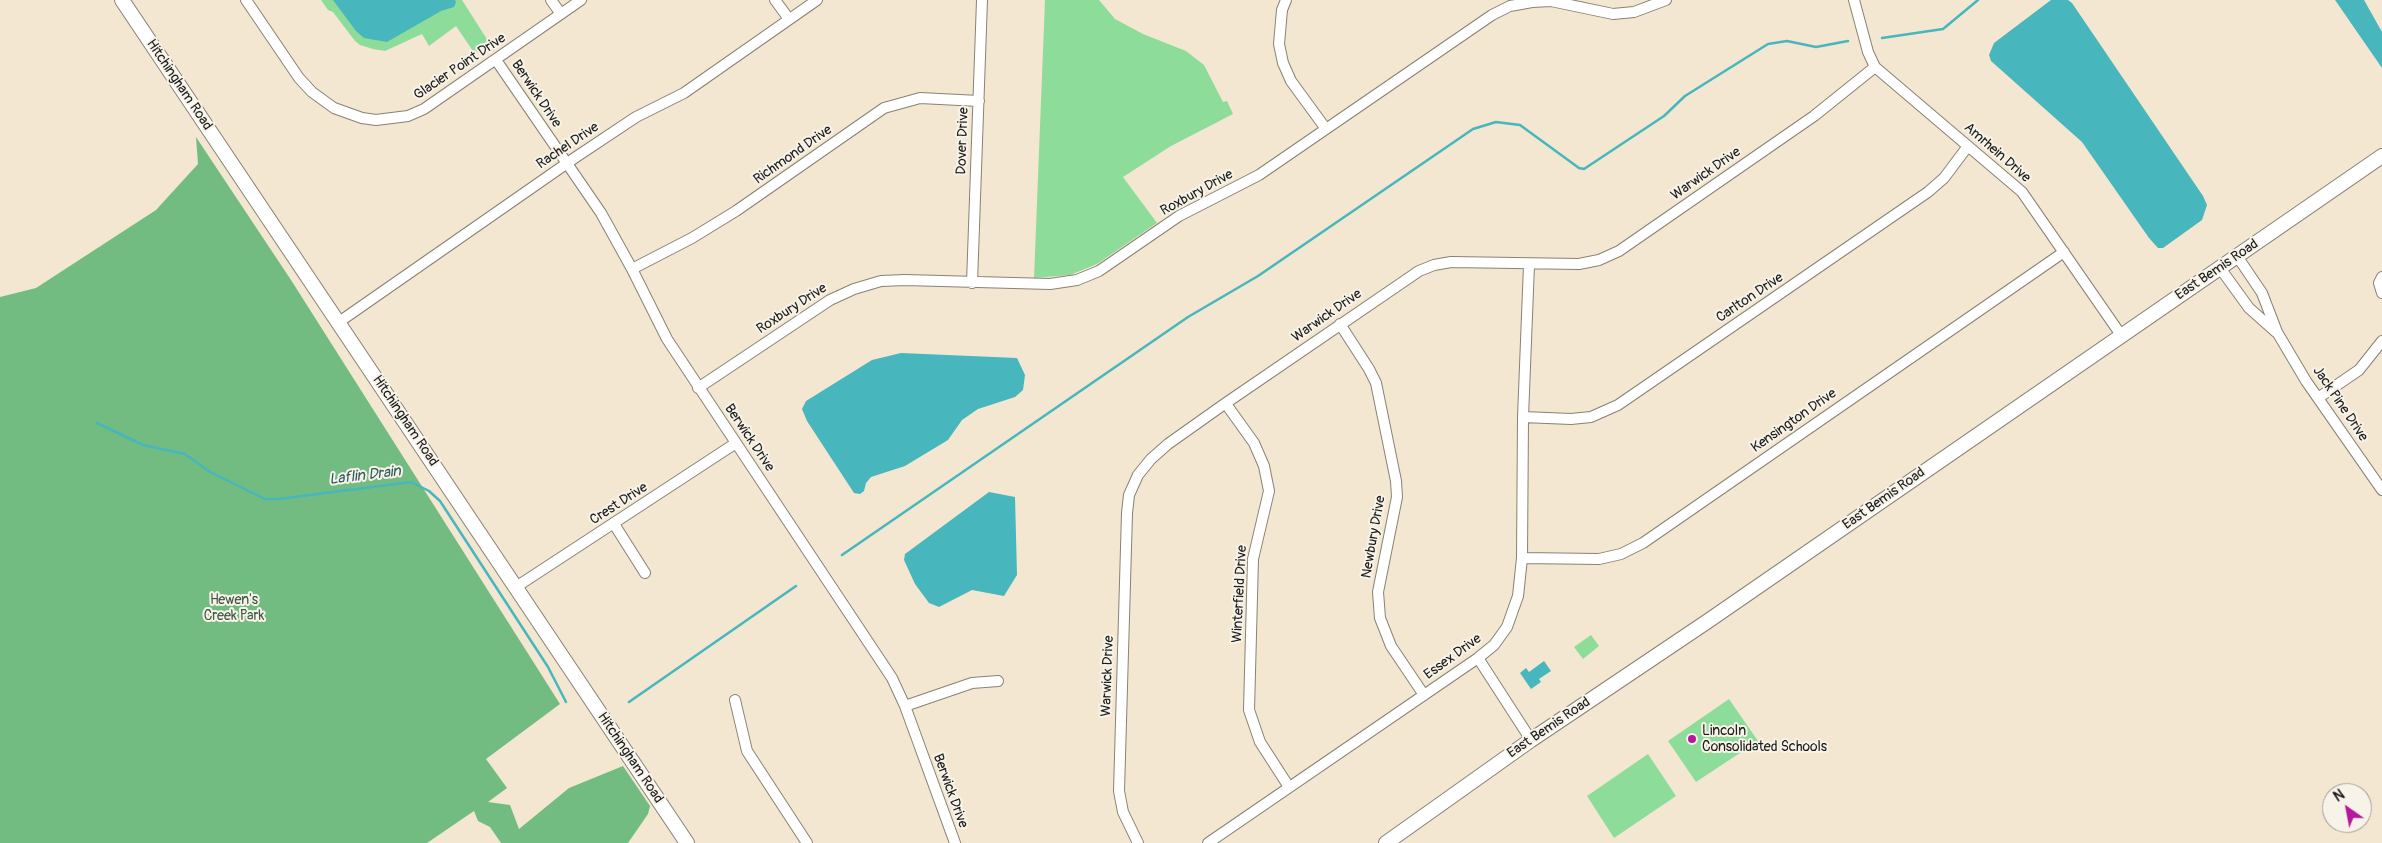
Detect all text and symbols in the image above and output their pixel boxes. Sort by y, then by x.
street label: Glacier Point Drive [411,30,509,104]
street label: Hitchingham Road [142,36,216,134]
street label: Berwick Drive [507,57,565,131]
street label: Dover Drive [953,107,973,175]
street label: Rachel Drive [534,119,602,173]
street label: Amrhein Drive [1960,119,2034,187]
street label: Richmond Drive [751,122,835,188]
street label: Warwick Drive [1668,144,1744,204]
street label: Roxbury Drive [1158,166,1236,220]
street label: East Bemis Road [2172,236,2262,304]
street label: Carlton Drive [1713,269,1787,327]
street label: Roxbury Drive [754,280,830,338]
street label: Warwick Drive [1289,286,1365,346]
street label: Jack Pine Drive [2309,363,2371,445]
street label: Hitchingham Road [368,372,442,470]
street label: Kensington Drive [1748,385,1840,457]
street label: Berwick Drive [720,401,778,475]
water label: Laflin Drain [328,463,402,489]
street label: East Bemis Road [1840,464,1928,534]
street label: Crest Drive [587,479,651,529]
street label: Newbury Drive [1358,494,1390,580]
street label: Winterfield Drive [1229,545,1251,643]
park label: Hewen's Creek Park [204,592,264,624]
street label: Essex Drive [1421,631,1485,683]
street label: Warwick Drive [1098,635,1118,717]
street label: East Bemis Road [1504,694,1594,762]
street label: Hitchingham Road [593,709,667,807]
place label: Lincoln Consolidated Schools [1702,723,1827,756]
marker: Lincoln Consolidated Schools [1686,733,1698,745]
street label: Berwick Drive [929,752,971,830]
north arrow [2322,783,2372,833]
text: N [2331,786,2348,806]

